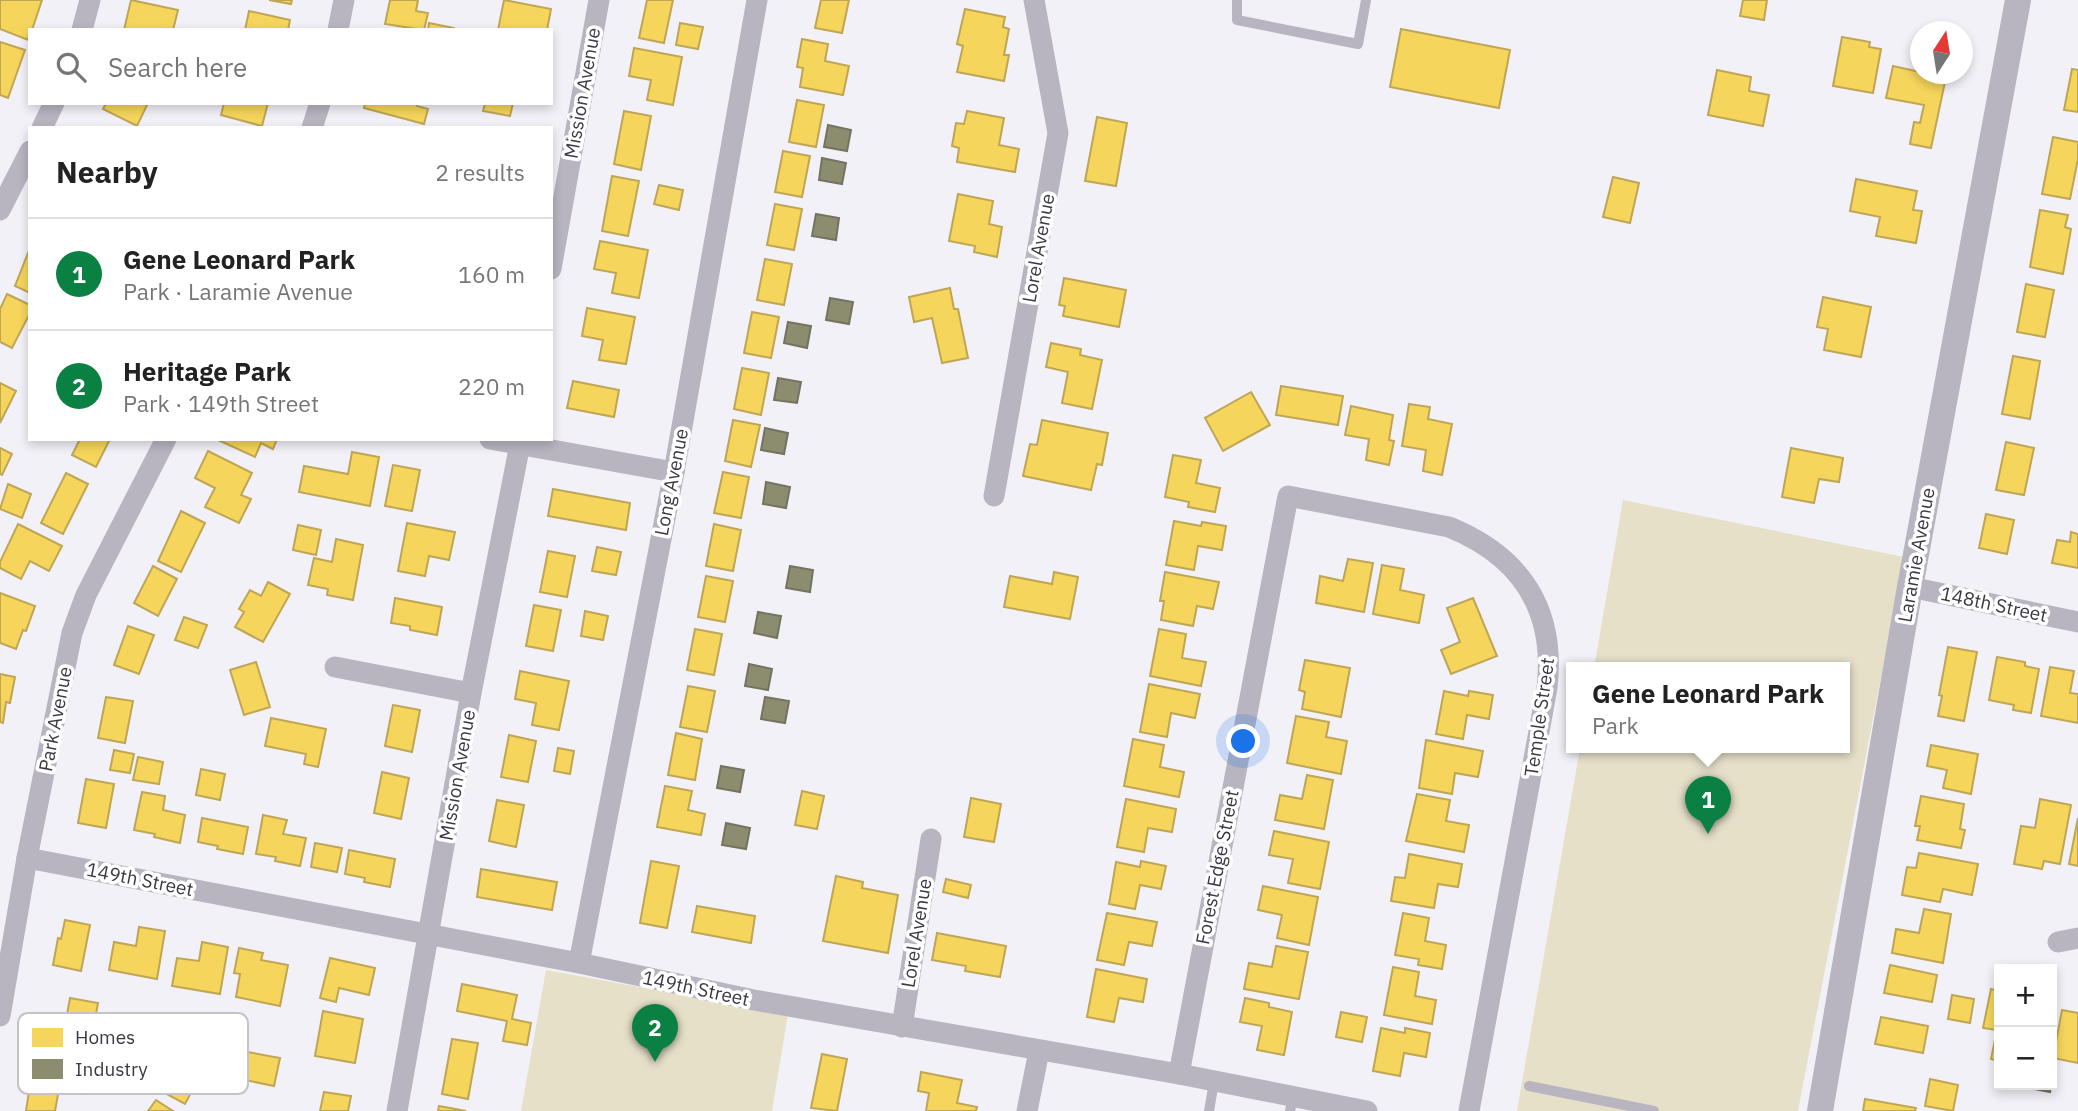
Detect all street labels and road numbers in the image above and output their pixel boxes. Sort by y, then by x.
street label: Mission Avenue [559,26,605,160]
street label: Lorel Avenue [1017,192,1059,304]
street label: Long Avenue [649,426,693,538]
street label: Laramie Avenue [1892,486,1940,624]
street label: 148th Street [1939,581,2049,627]
street label: Temple Street [1519,656,1559,778]
street label: Park Avenue [33,664,77,774]
street label: Mission Avenue [434,708,480,842]
street label: Forest Edge Street [1190,788,1244,946]
street label: 149th Street [85,857,195,901]
street label: Lorel Avenue [896,877,936,989]
street label: 149th Street [641,965,751,1011]

